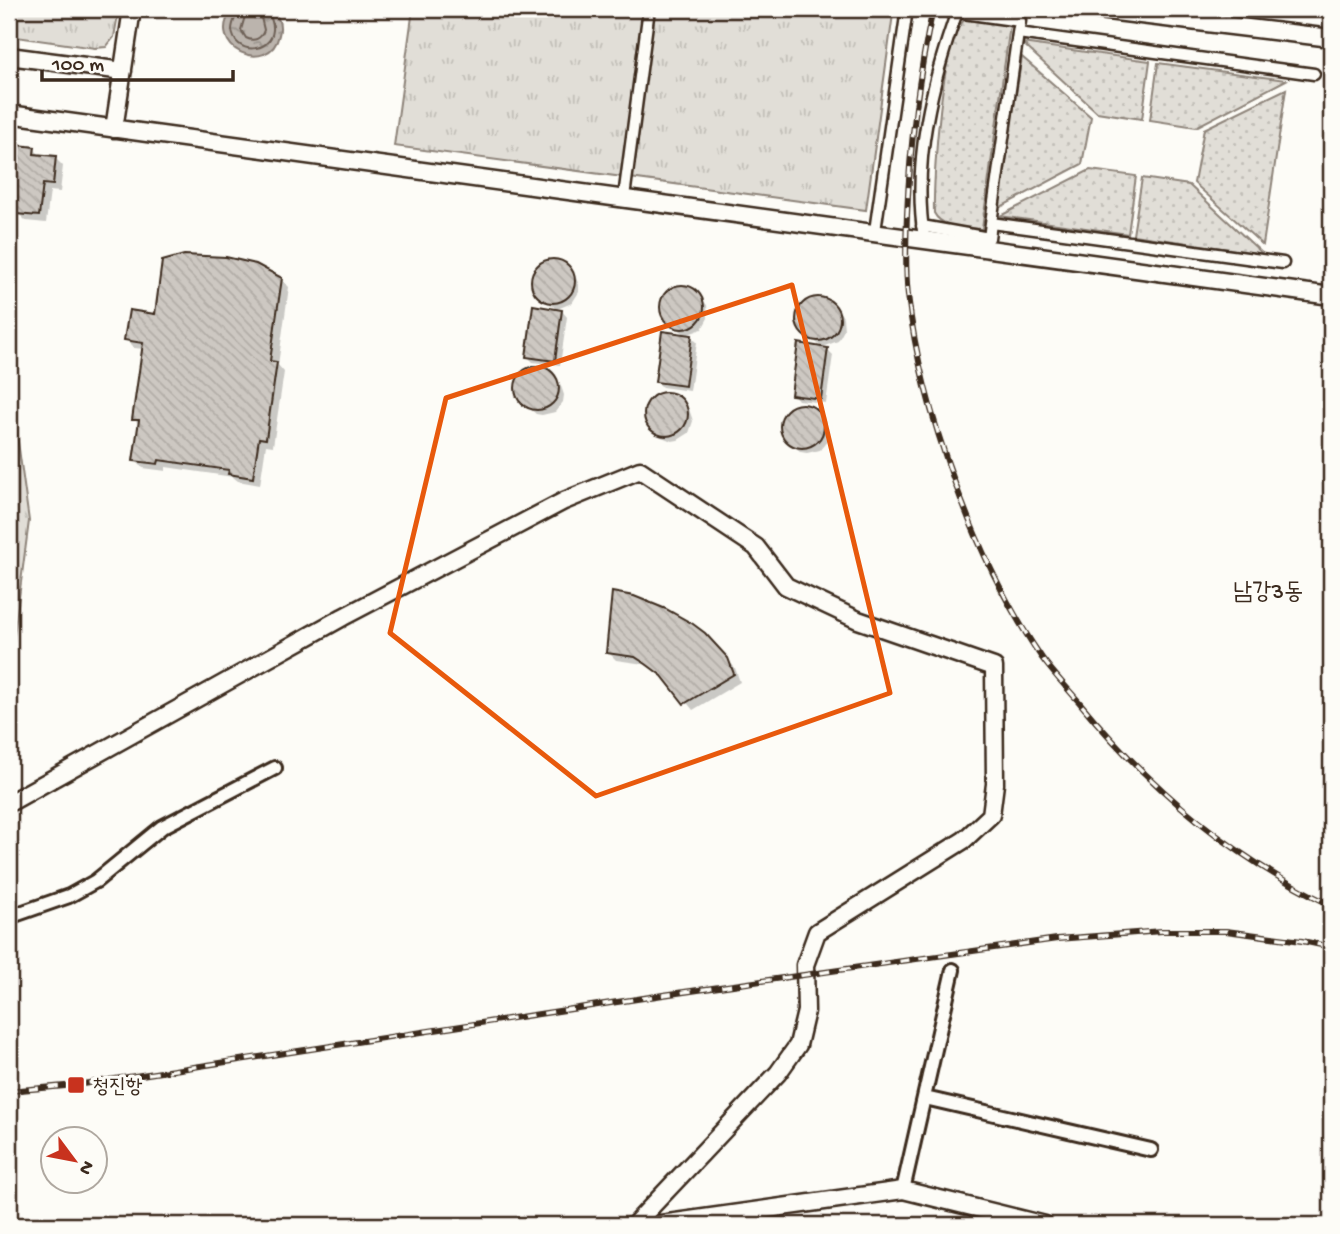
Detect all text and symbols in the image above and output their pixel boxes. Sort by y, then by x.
scale bar [42,38,233,82]
text: 100 m [51,54,104,79]
district label: 남강3동 [1233,579,1303,608]
marker: 청진항 [66,1075,86,1095]
place label: 청진항 [92,1076,143,1101]
north arrow [38,1126,108,1196]
text: N [72,1156,98,1179]

